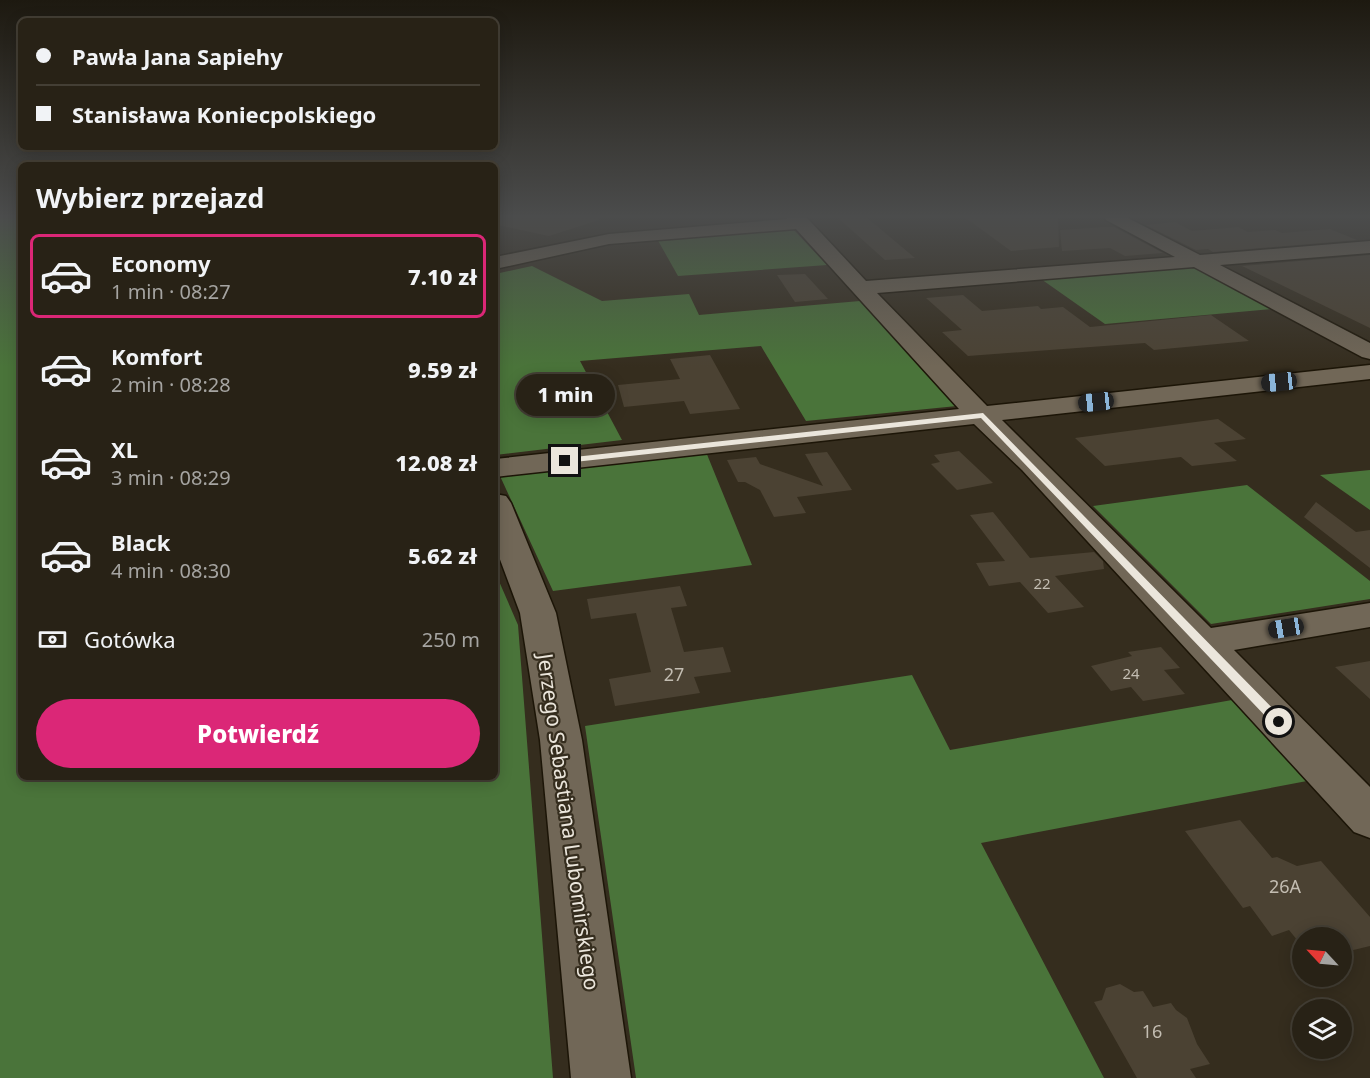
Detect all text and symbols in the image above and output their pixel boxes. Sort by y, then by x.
text: Pawła Jana Sapiehy [72,41,283,71]
text: Stanisława Koniecpolskiego [72,99,376,129]
text: Wybierz przejazd [36,179,264,216]
text: Economy [111,248,210,278]
icon: car [39,249,93,303]
text: 7.10 zł [408,261,477,291]
text: 1 min · 08:27 [111,278,231,305]
text: Komfort [111,341,202,371]
icon: car [39,342,93,396]
text: 9.59 zł [408,354,477,384]
text: 2 min · 08:28 [111,371,231,398]
car [1260,371,1298,393]
callout: 1 min [516,374,614,416]
text: 1 min [538,381,593,408]
car [1077,391,1115,413]
text: XL [111,434,138,464]
icon: car [39,435,93,489]
text: 12.08 zł [395,447,477,477]
route end [551,447,578,474]
text: 3 min · 08:29 [111,464,231,491]
text: Black [111,527,170,557]
icon: car [39,528,93,582]
text: 5.62 zł [408,540,477,570]
text: 4 min · 08:30 [111,557,231,584]
house number: 22 [1033,573,1051,593]
car [1267,616,1305,640]
icon: cash [36,623,69,656]
text: Gotówka [84,624,176,654]
text: 250 m [422,626,480,653]
street label: Jerzego Sebastiana Lubomirskiego [531,650,606,992]
house number: 27 [664,662,684,686]
house number: 24 [1122,663,1140,683]
button: Potwierdź [36,699,480,768]
route start [1265,708,1292,735]
house number: 26A [1269,874,1302,898]
north arrow [1292,927,1352,987]
map controls [1292,927,1352,1059]
button: layers [1292,999,1352,1059]
house number: 16 [1142,1019,1162,1043]

